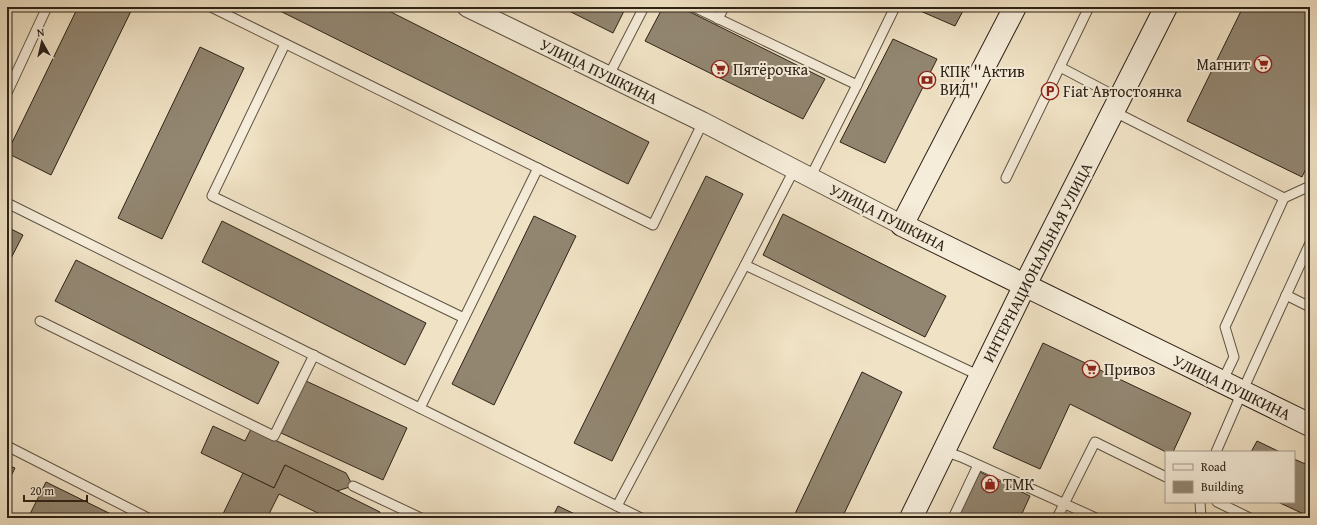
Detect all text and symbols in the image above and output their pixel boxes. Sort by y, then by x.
north arrow [22,22,62,62]
text: N [36,24,46,41]
street label: УЛИЦА ПУШКИНА [536,32,662,110]
place label: Магнит [1197,52,1250,76]
supermarket icon: Магнит [1253,54,1273,74]
place label: Пятёрочка [733,57,808,81]
supermarket icon: Пятёрочка [710,59,730,79]
place label: КПК ''Актив ВИД'' [940,59,1025,101]
bank icon: КПК ''Актив ВИД'' [917,70,937,90]
place label: Fiat Автостоянка [1063,79,1182,103]
parking icon: Fiat Автостоянка [1040,81,1060,101]
street label: ИНТЕРНАЦИОНАЛЬНАЯ УЛИЦА [976,158,1098,366]
street label: УЛИЦА ПУШКИНА [825,177,951,257]
street label: УЛИЦА ПУШКИНА [1169,348,1295,426]
place label: Привоз [1104,357,1155,381]
supermarket icon: Привоз [1081,359,1101,379]
legend [1165,451,1295,503]
text: Road [1201,458,1227,475]
place label: ТМК [1003,472,1035,496]
shop icon: ТМК [980,474,1000,494]
scale bar [24,477,87,503]
text: Building [1201,478,1244,495]
text: 20 m [30,482,54,499]

